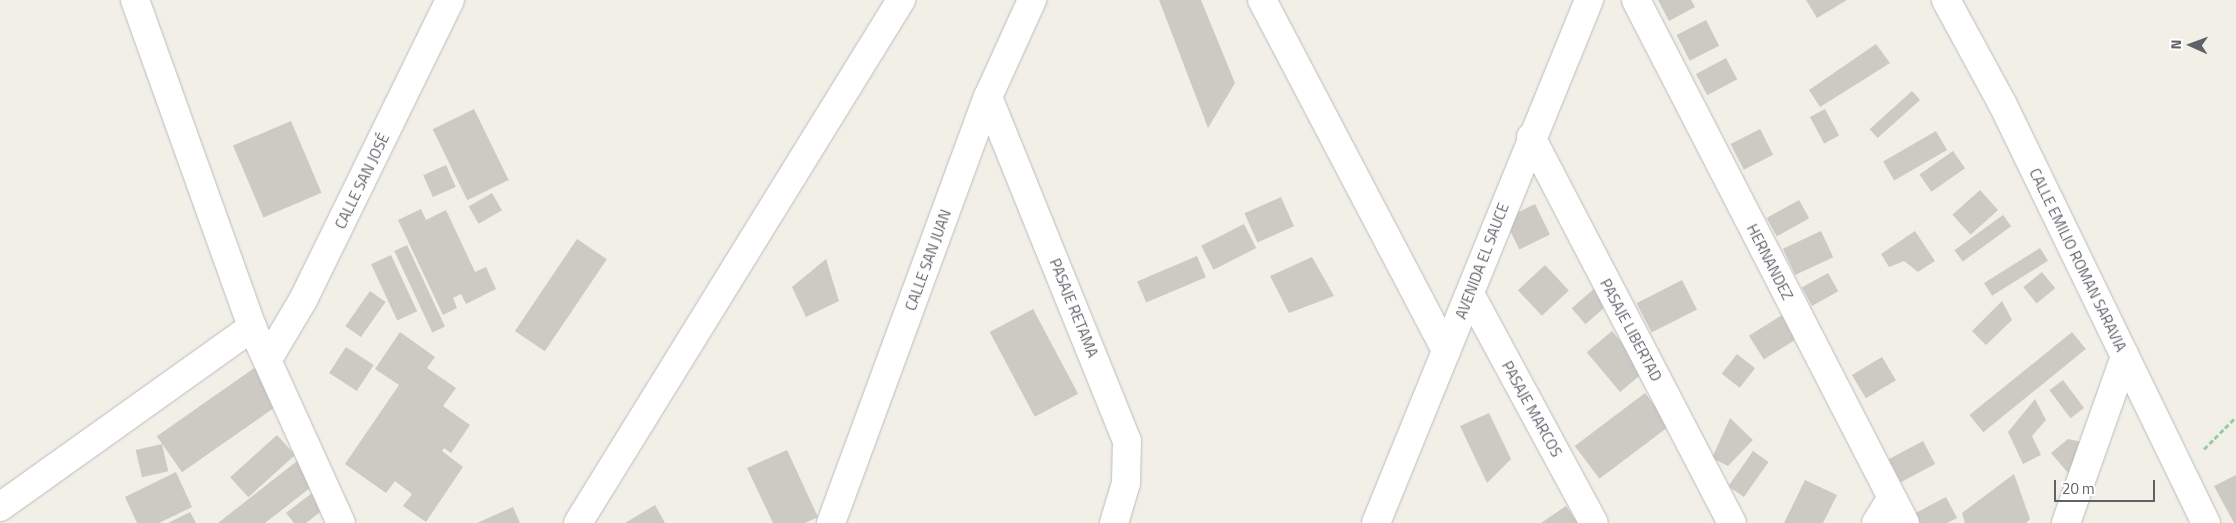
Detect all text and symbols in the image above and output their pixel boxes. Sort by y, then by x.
north arrow [2166,20,2216,70]
text: N [2165,39,2186,50]
street label: CALLE SAN JOSÉ [331,130,393,232]
street label: CALLE EMILIO ROMAN SARAVIA [2026,165,2130,355]
street label: AVENIDA EL SAUCE [1452,200,1512,322]
street label: CALLE SAN JUAN [901,207,955,313]
street label: HERNANDEZ [1743,221,1797,303]
street label: PASAJE RETAMA [1046,256,1102,360]
street label: PASAJE LIBERTAD [1596,276,1666,384]
street label: PASAJE MARCOS [1498,358,1566,460]
scale bar [2056,470,2157,502]
text: 20 m [2062,477,2095,500]

